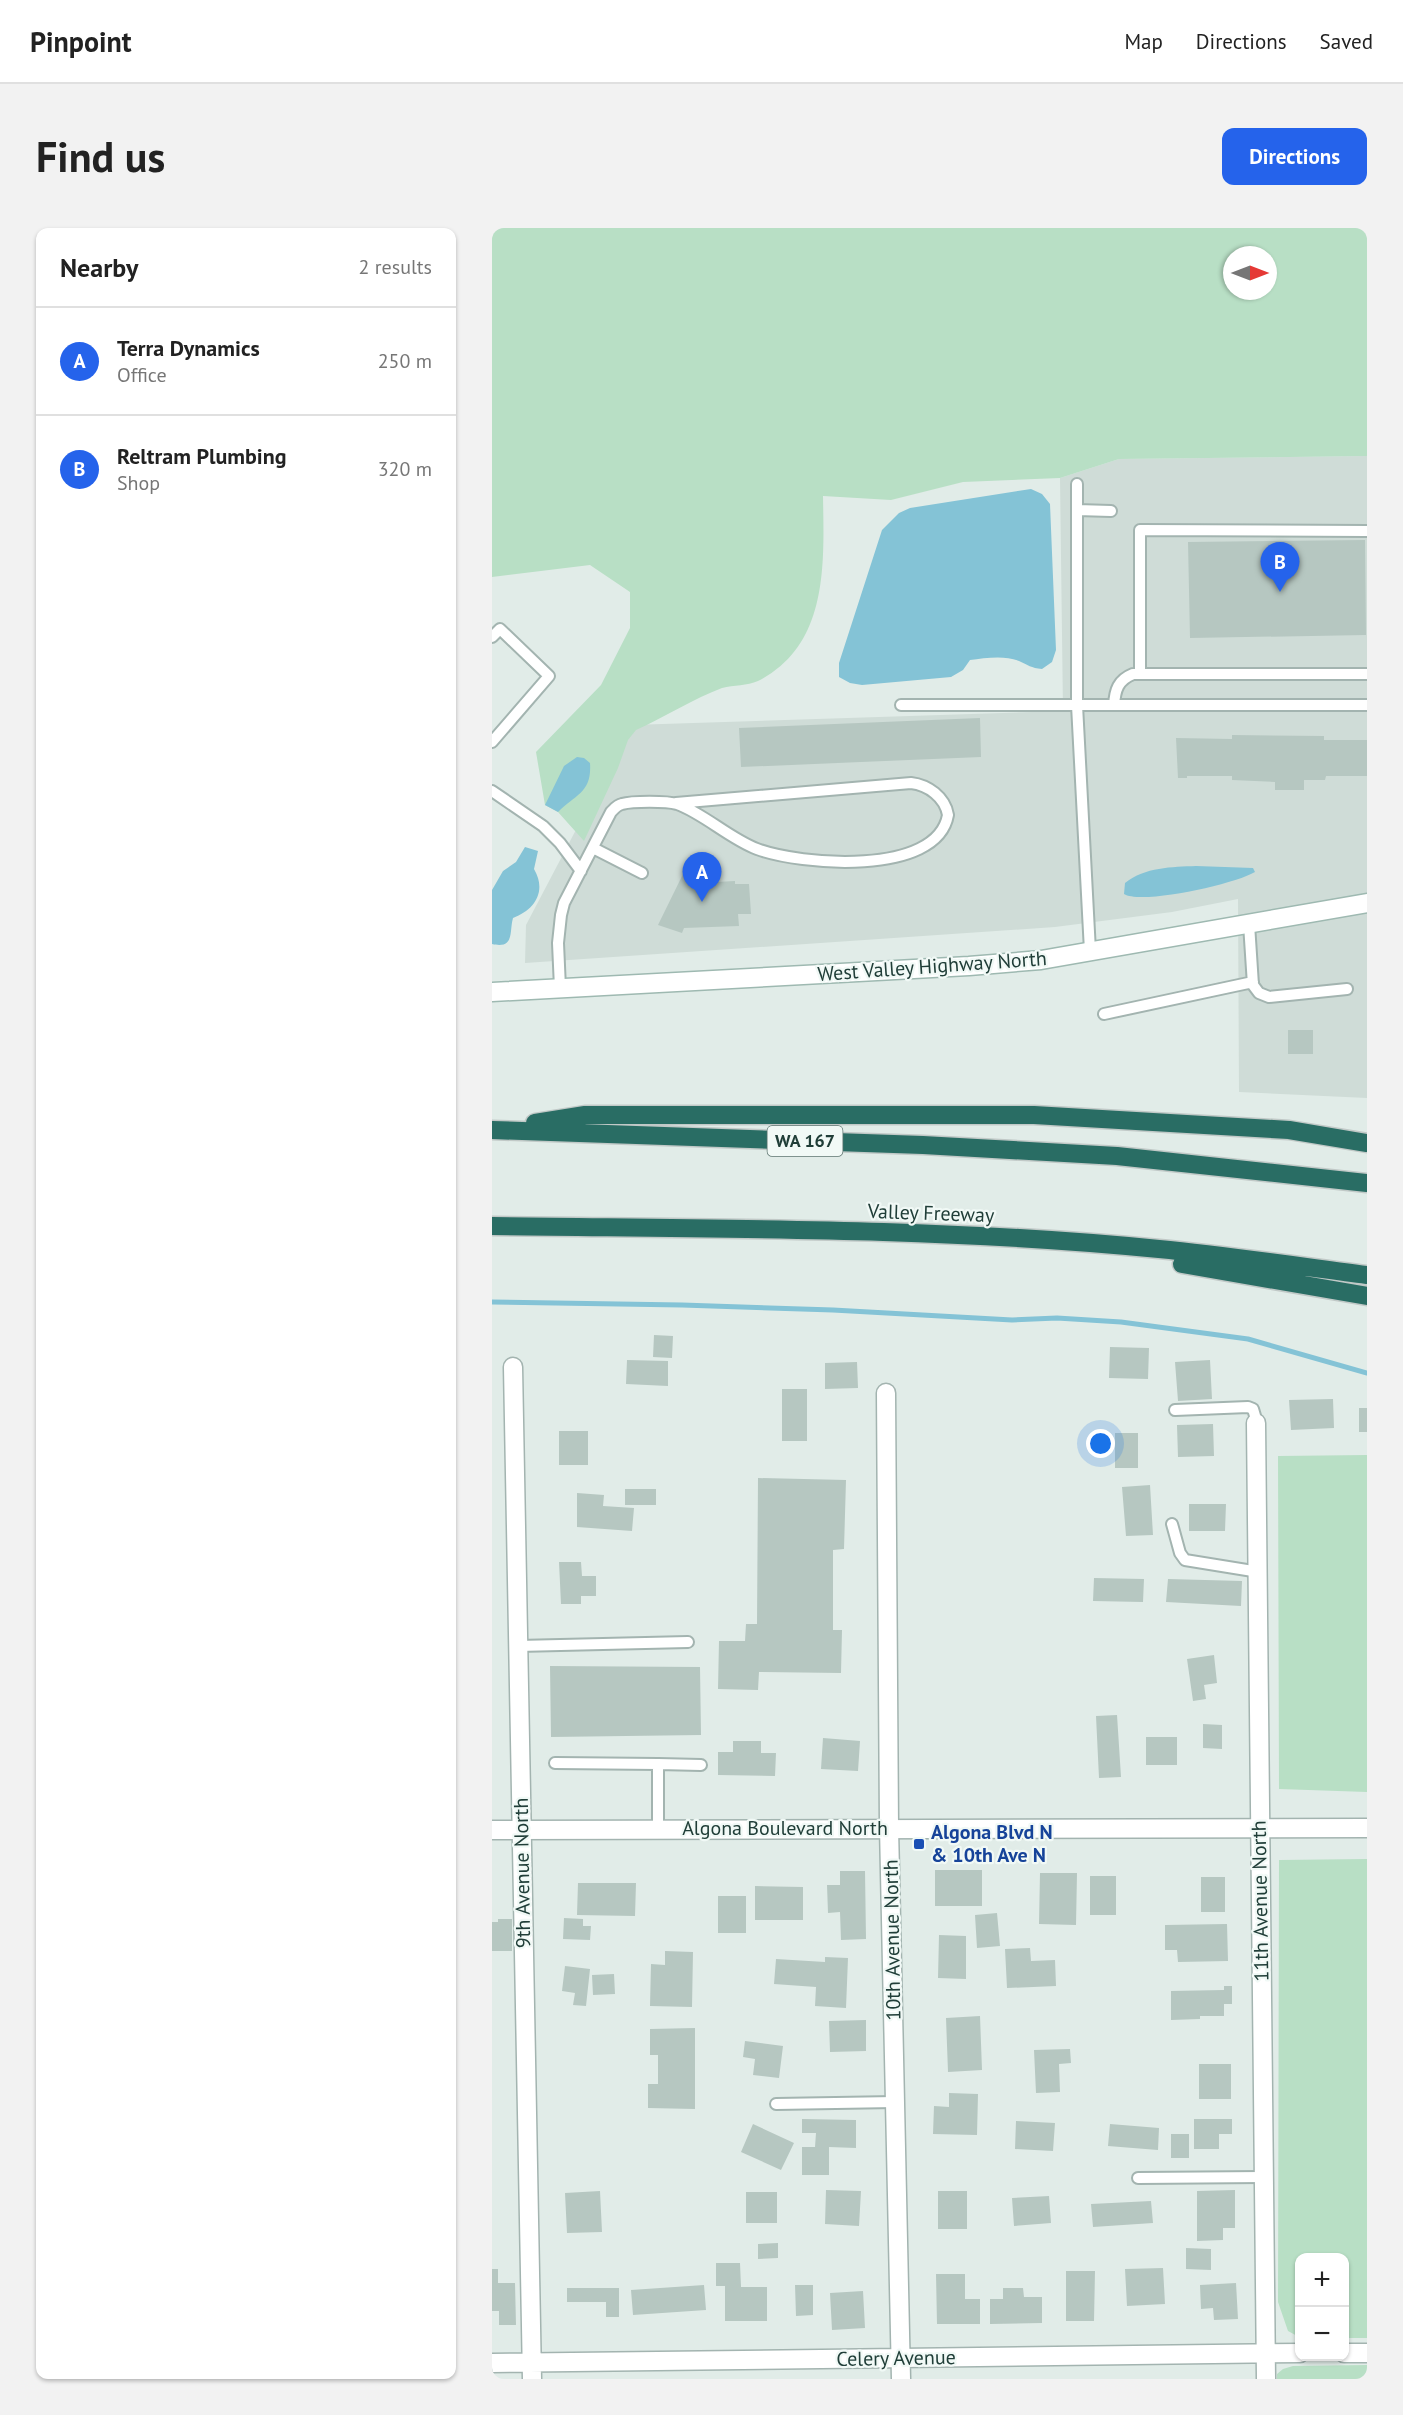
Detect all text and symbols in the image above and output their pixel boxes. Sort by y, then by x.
text: Pinpoint [30,23,132,60]
text: Map [1124,28,1163,55]
text: Directions [1196,28,1287,55]
text: Saved [1320,28,1373,55]
button: Directions [1222,128,1367,185]
text: Find us [36,129,165,184]
north arrow [1223,246,1277,300]
text: Nearby [60,251,138,284]
text: 2 results [359,254,432,280]
text: Terra Dynamics [117,334,260,362]
text: A [73,348,86,374]
text: 250 m [378,348,432,374]
text: Office [117,362,167,388]
text: Reltram Plumbing [117,442,287,470]
text: B [74,456,85,482]
text: 320 m [378,456,432,482]
text: Shop [117,470,160,496]
pin: B [1260,542,1300,592]
pin: A [682,852,722,902]
street label: West Valley Highway North [816,945,1048,987]
road number: WA 167 [768,1126,842,1156]
street label: Valley Freeway [866,1198,995,1228]
your location [1086,1429,1115,1458]
street label: 9th Avenue North [508,1798,536,1948]
street label: Algona Boulevard North [682,1815,888,1841]
place label: Algona Blvd N & 10th Ave N [931,1819,1053,1868]
street label: 11th Avenue North [1246,1820,1274,1982]
marker: Algona Blvd N & 10th Ave N [912,1837,926,1851]
street label: 10th Avenue North [878,1859,906,2021]
map controls [1295,2253,1349,2361]
button: + [1295,2253,1349,2307]
button: − [1295,2307,1349,2361]
street label: Celery Avenue [836,2344,956,2372]

